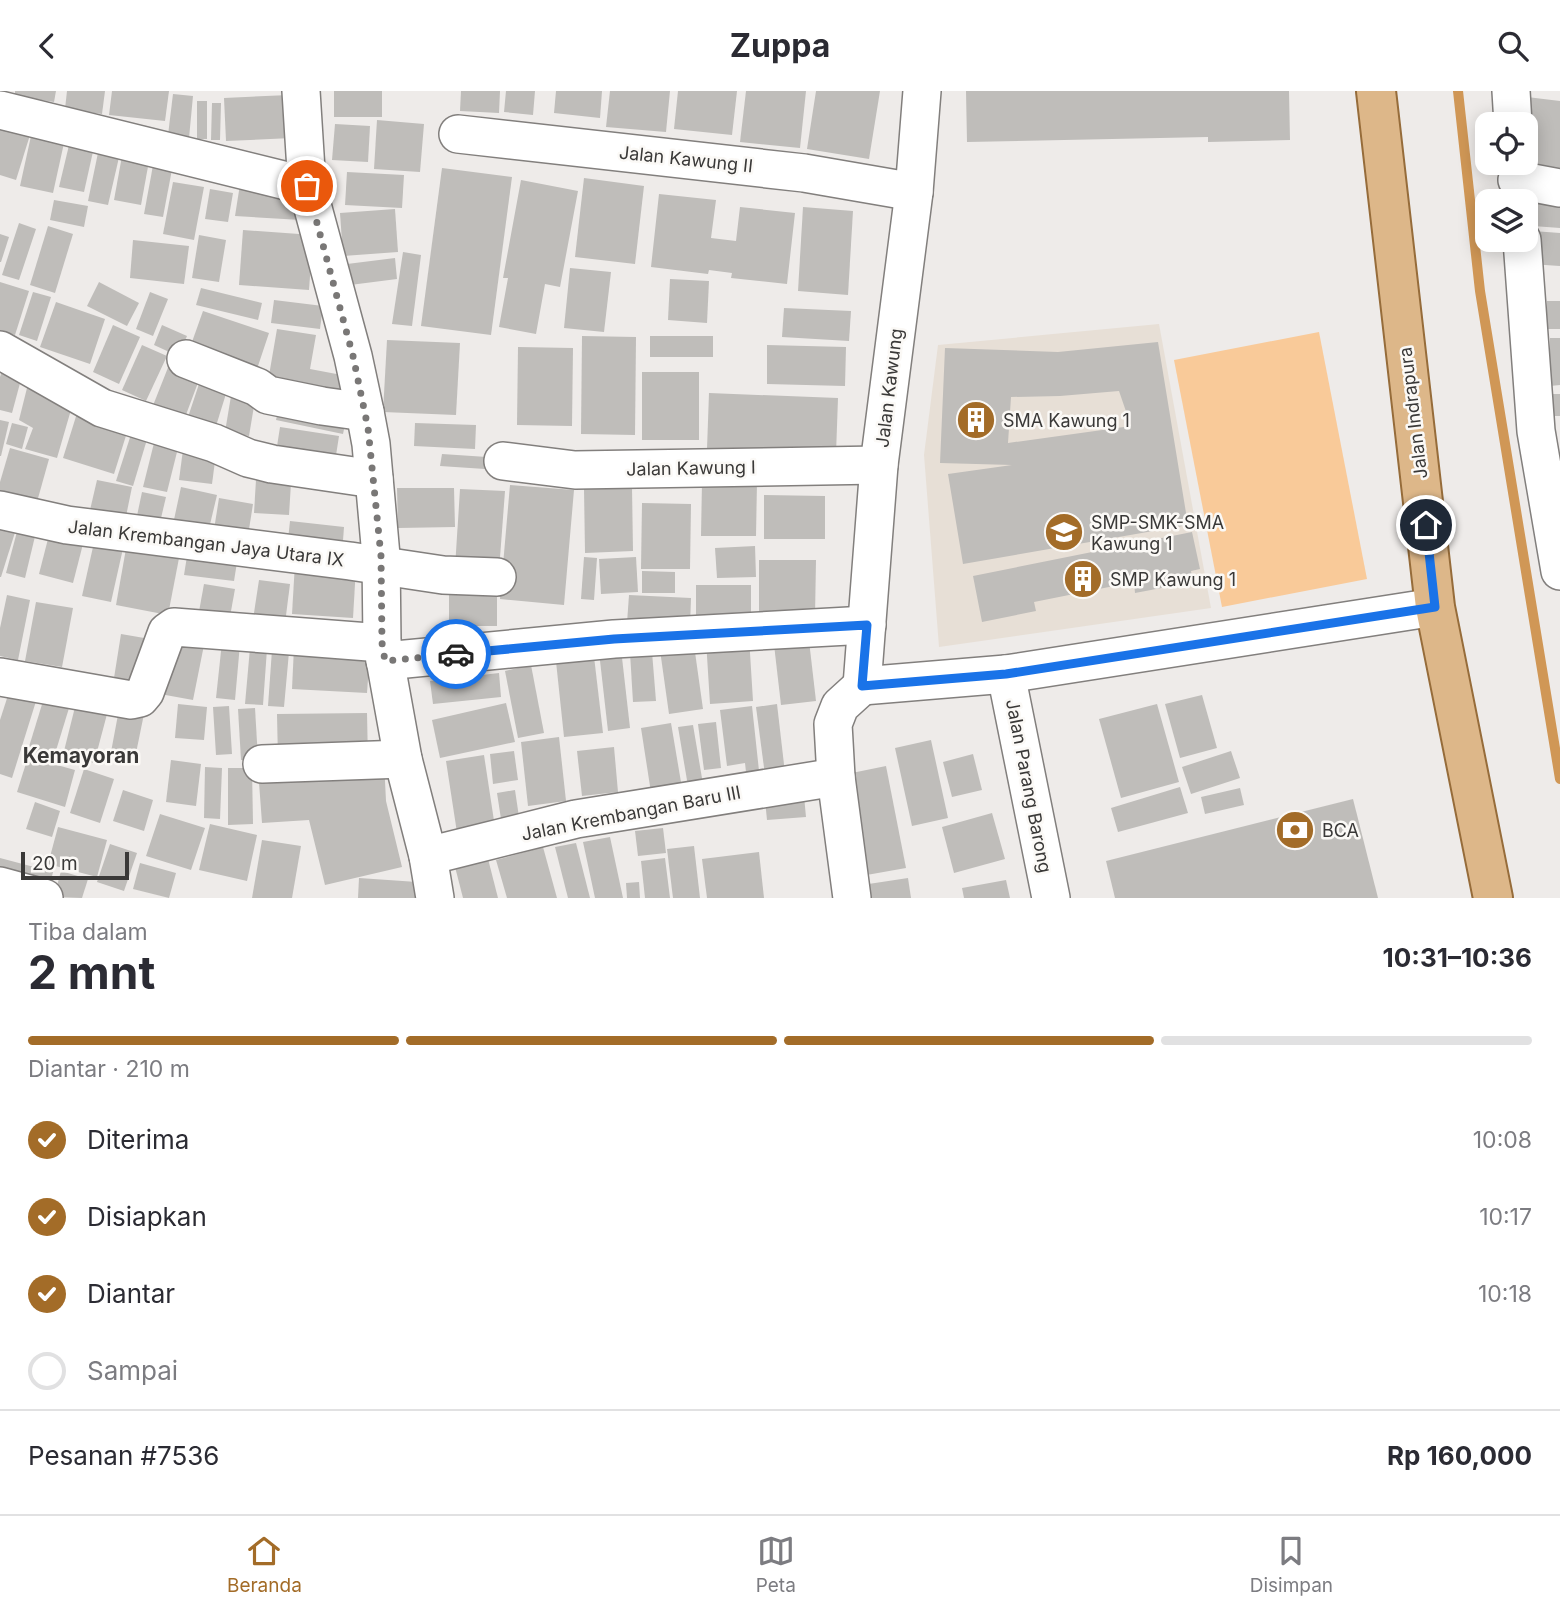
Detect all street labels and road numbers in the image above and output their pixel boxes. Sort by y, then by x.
street label: Jalan Kawung II [618,142,754,176]
street label: Jalan Kawung [871,327,907,449]
street label: Jalan Indrapura [1395,346,1431,480]
street label: Jalan Kawung I [626,456,756,480]
street label: Jalan Krembangan Jaya Utara IX [67,516,345,570]
street label: Jalan Parang Barong [1002,697,1056,875]
street label: Jalan Krembangan Baru III [520,781,742,845]

